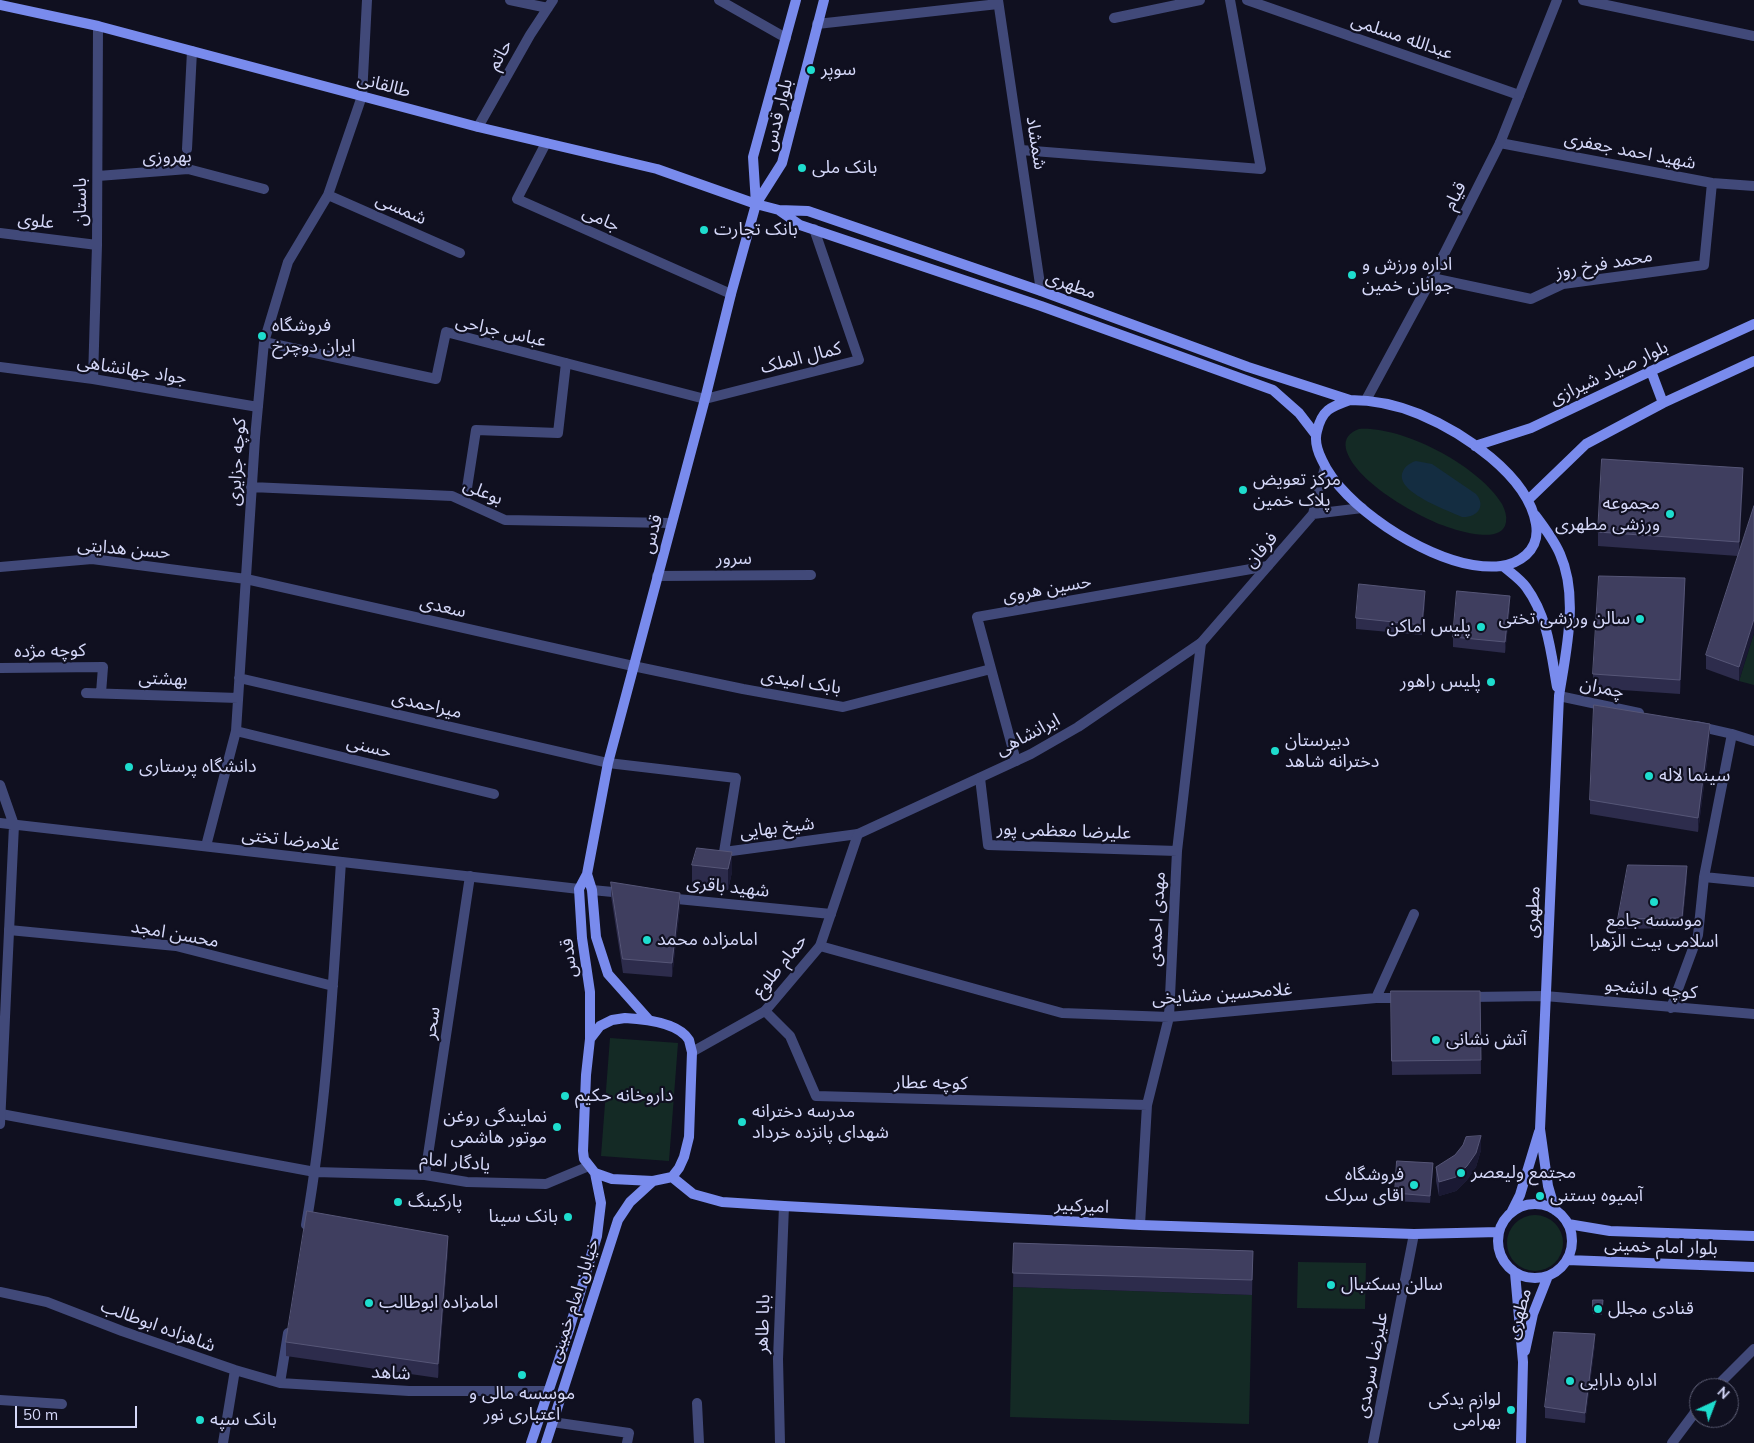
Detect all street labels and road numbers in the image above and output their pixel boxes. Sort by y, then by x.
street label: عبدالله مسلمی [1348,9,1456,65]
street label: حاتم [483,36,517,74]
street label: طالقانی [355,68,413,102]
street label: بلوار قدس [759,77,797,153]
street label: شمشاد [1021,115,1051,171]
street label: شهید احمد جعفری [1562,128,1698,174]
street label: بهروزی [142,146,192,168]
street label: باستان [70,178,92,226]
street label: قیام [1439,178,1471,214]
street label: شمسی [372,188,430,230]
street label: جامی [579,201,623,237]
street label: علوی [17,208,55,234]
street label: محمد فرخ روز [1554,245,1654,283]
street label: مطهری [1043,266,1099,304]
street label: عباس جراحی [454,310,548,352]
street label: بلوار صیاد شیرازی [1546,336,1672,410]
street label: کمال الملک [758,338,844,378]
street label: جواد جهانشاهی [76,351,188,389]
street label: کوچه جزایری [223,417,251,507]
street label: بوعلی [460,474,506,510]
street label: قدس [636,512,668,556]
street label: فرفان [1240,528,1282,572]
street label: حسن هدایتی [77,534,171,564]
street label: سرور [716,548,752,570]
street label: حسین هروی [1001,571,1093,607]
street label: سعدی [418,591,468,623]
street label: کوچه مژده [14,640,86,662]
street label: بابک امیدی [759,665,843,699]
street label: بهشتی [138,667,188,691]
street label: چمران [1578,673,1626,703]
street label: میراحمدی [390,686,464,724]
street label: ایرانشاهی [992,709,1064,761]
street label: حسنی [344,731,394,763]
street label: شیخ بهایی [738,813,816,843]
street label: علیرضا معظمی پور [996,818,1132,844]
street label: غلامرضا تختی [241,824,341,856]
street label: مهدی احمدی [1144,871,1170,967]
street label: شهید باقری [686,872,770,902]
street label: مطهری [1521,885,1545,939]
street label: محسن امجد [129,916,221,952]
street label: حمام طلوع [748,930,812,1002]
street label: قدس [556,937,582,979]
street label: کوچه دانشجو [1604,974,1698,1004]
street label: غلامحسین مشایخی [1151,978,1293,1010]
street label: سحر [419,1005,445,1041]
street label: کوچه عطار [894,1072,968,1094]
street label: یادگار امام [419,1148,491,1176]
street label: امیرکبیر [1054,1194,1110,1218]
street label: بلوار امام خمینی [1604,1234,1718,1260]
street label: خیابان امام خمینی [544,1236,604,1366]
street label: مطهری [1501,1286,1537,1342]
street label: بابا طاهر [751,1294,775,1354]
street label: شاهزاده ابوطالب [98,1295,218,1357]
street label: علیرضا سرمدی [1351,1310,1393,1420]
street label: شاهد [371,1361,411,1385]

